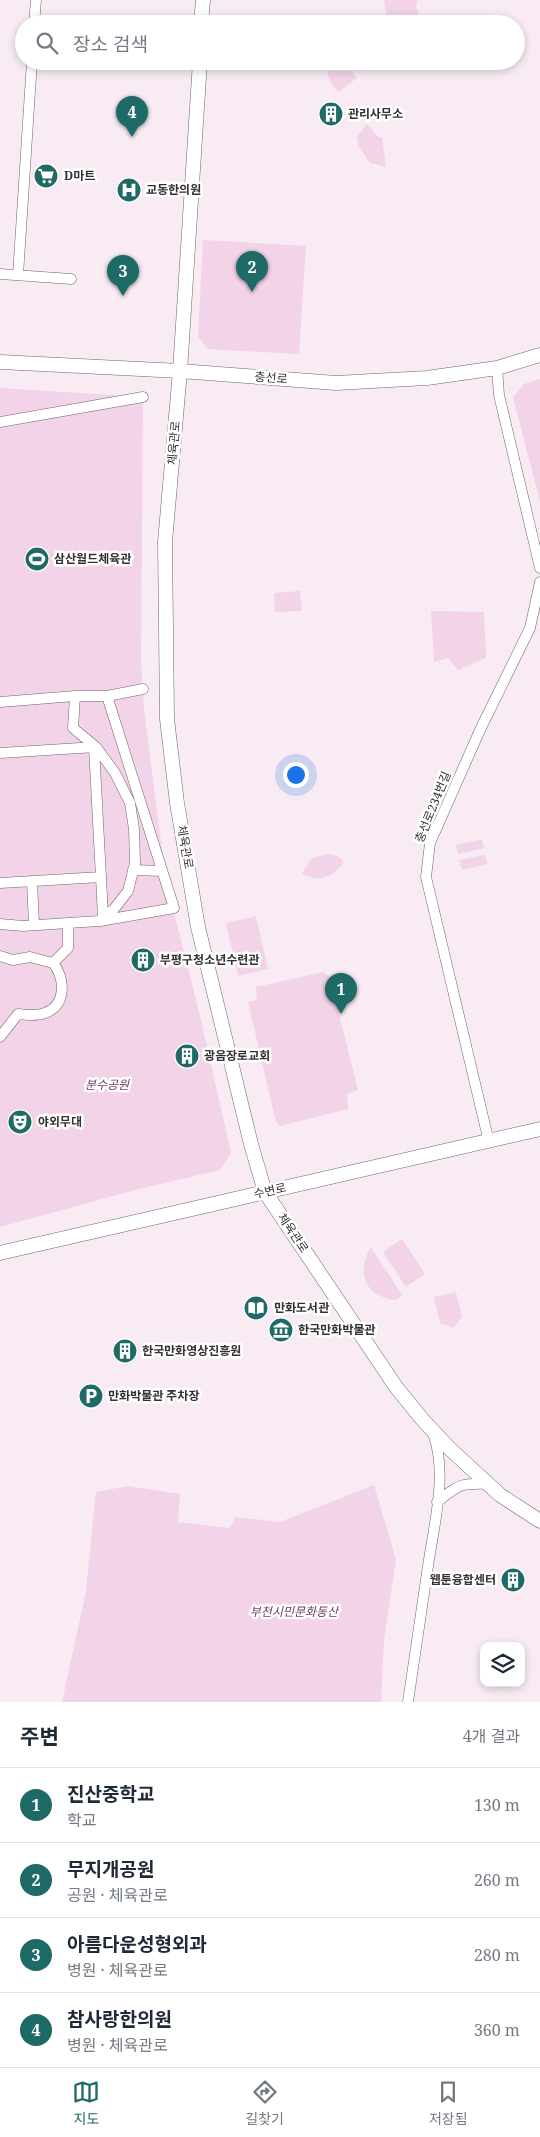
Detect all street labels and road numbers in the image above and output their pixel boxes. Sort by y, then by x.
street label: 충선로 [254,368,288,387]
street label: 체육관로 [163,420,184,466]
street label: 충선로234번길 [411,769,455,845]
street label: 체육관로 [173,824,198,870]
street label: 수변로 [252,1179,288,1203]
street label: 체육관로 [274,1210,313,1256]

